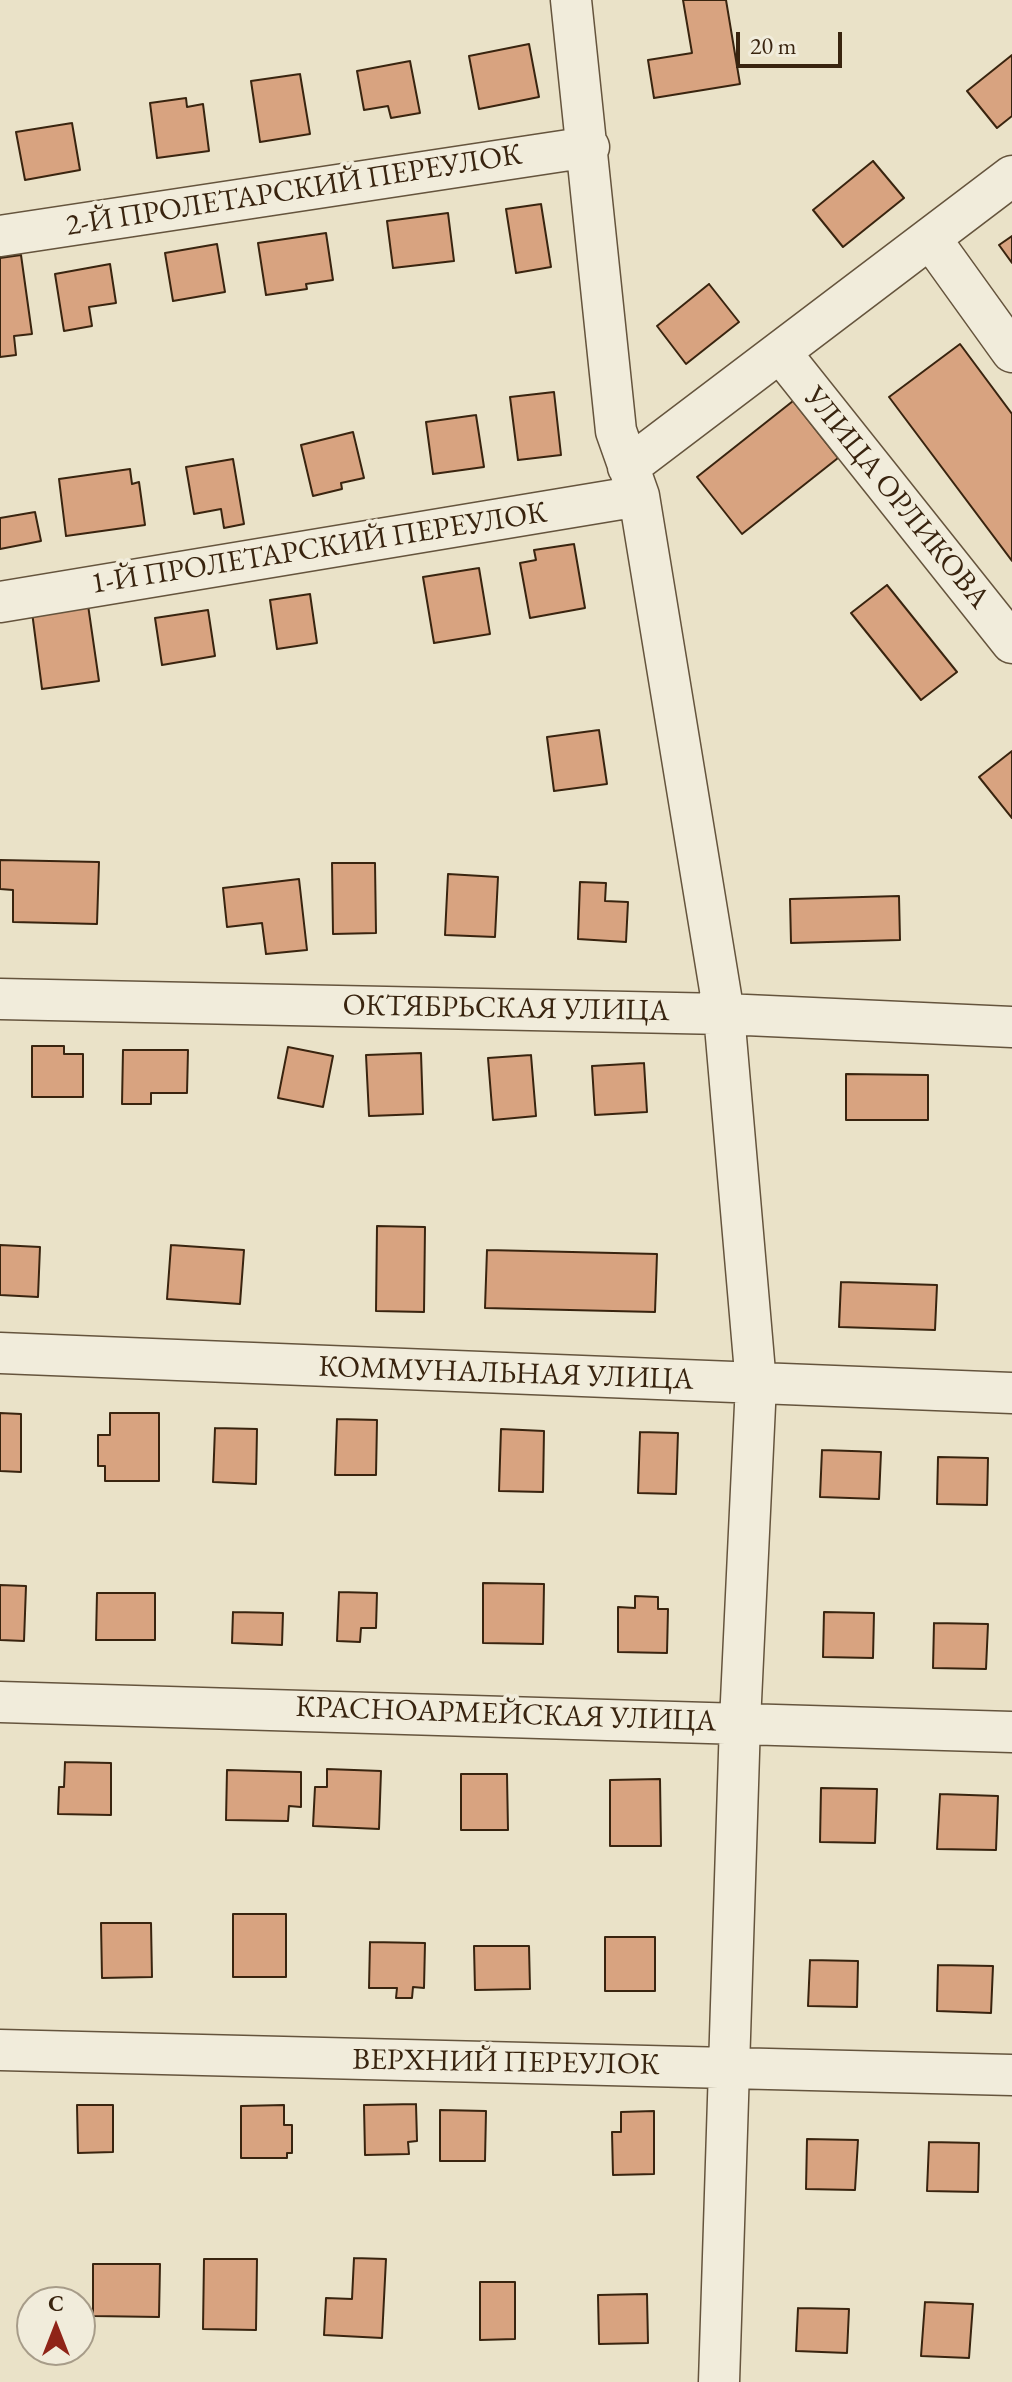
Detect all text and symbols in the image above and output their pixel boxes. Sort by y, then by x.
scale bar [740,16,846,66]
text: 20 m [750,30,797,61]
street label: 2-Й ПРОЛЕТАРСКИЙ ПЕРЕУЛОК [64,137,524,245]
street label: УЛИЦА ОРЛИКОВА [795,380,997,616]
street label: 1-Й ПРОЛЕТАРСКИЙ ПЕРЕУЛОК [89,495,549,603]
street label: ОКТЯБРЬСКАЯ УЛИЦА [342,988,670,1030]
street label: КОММУНАЛЬНАЯ УЛИЦА [318,1349,694,1399]
street label: КРАСНОАРМЕЙСКАЯ УЛИЦА [295,1690,717,1740]
street label: ВЕРХНИЙ ПЕРЕУЛОК [352,2042,660,2084]
north arrow [16,2286,96,2366]
text: С [48,2289,64,2318]

